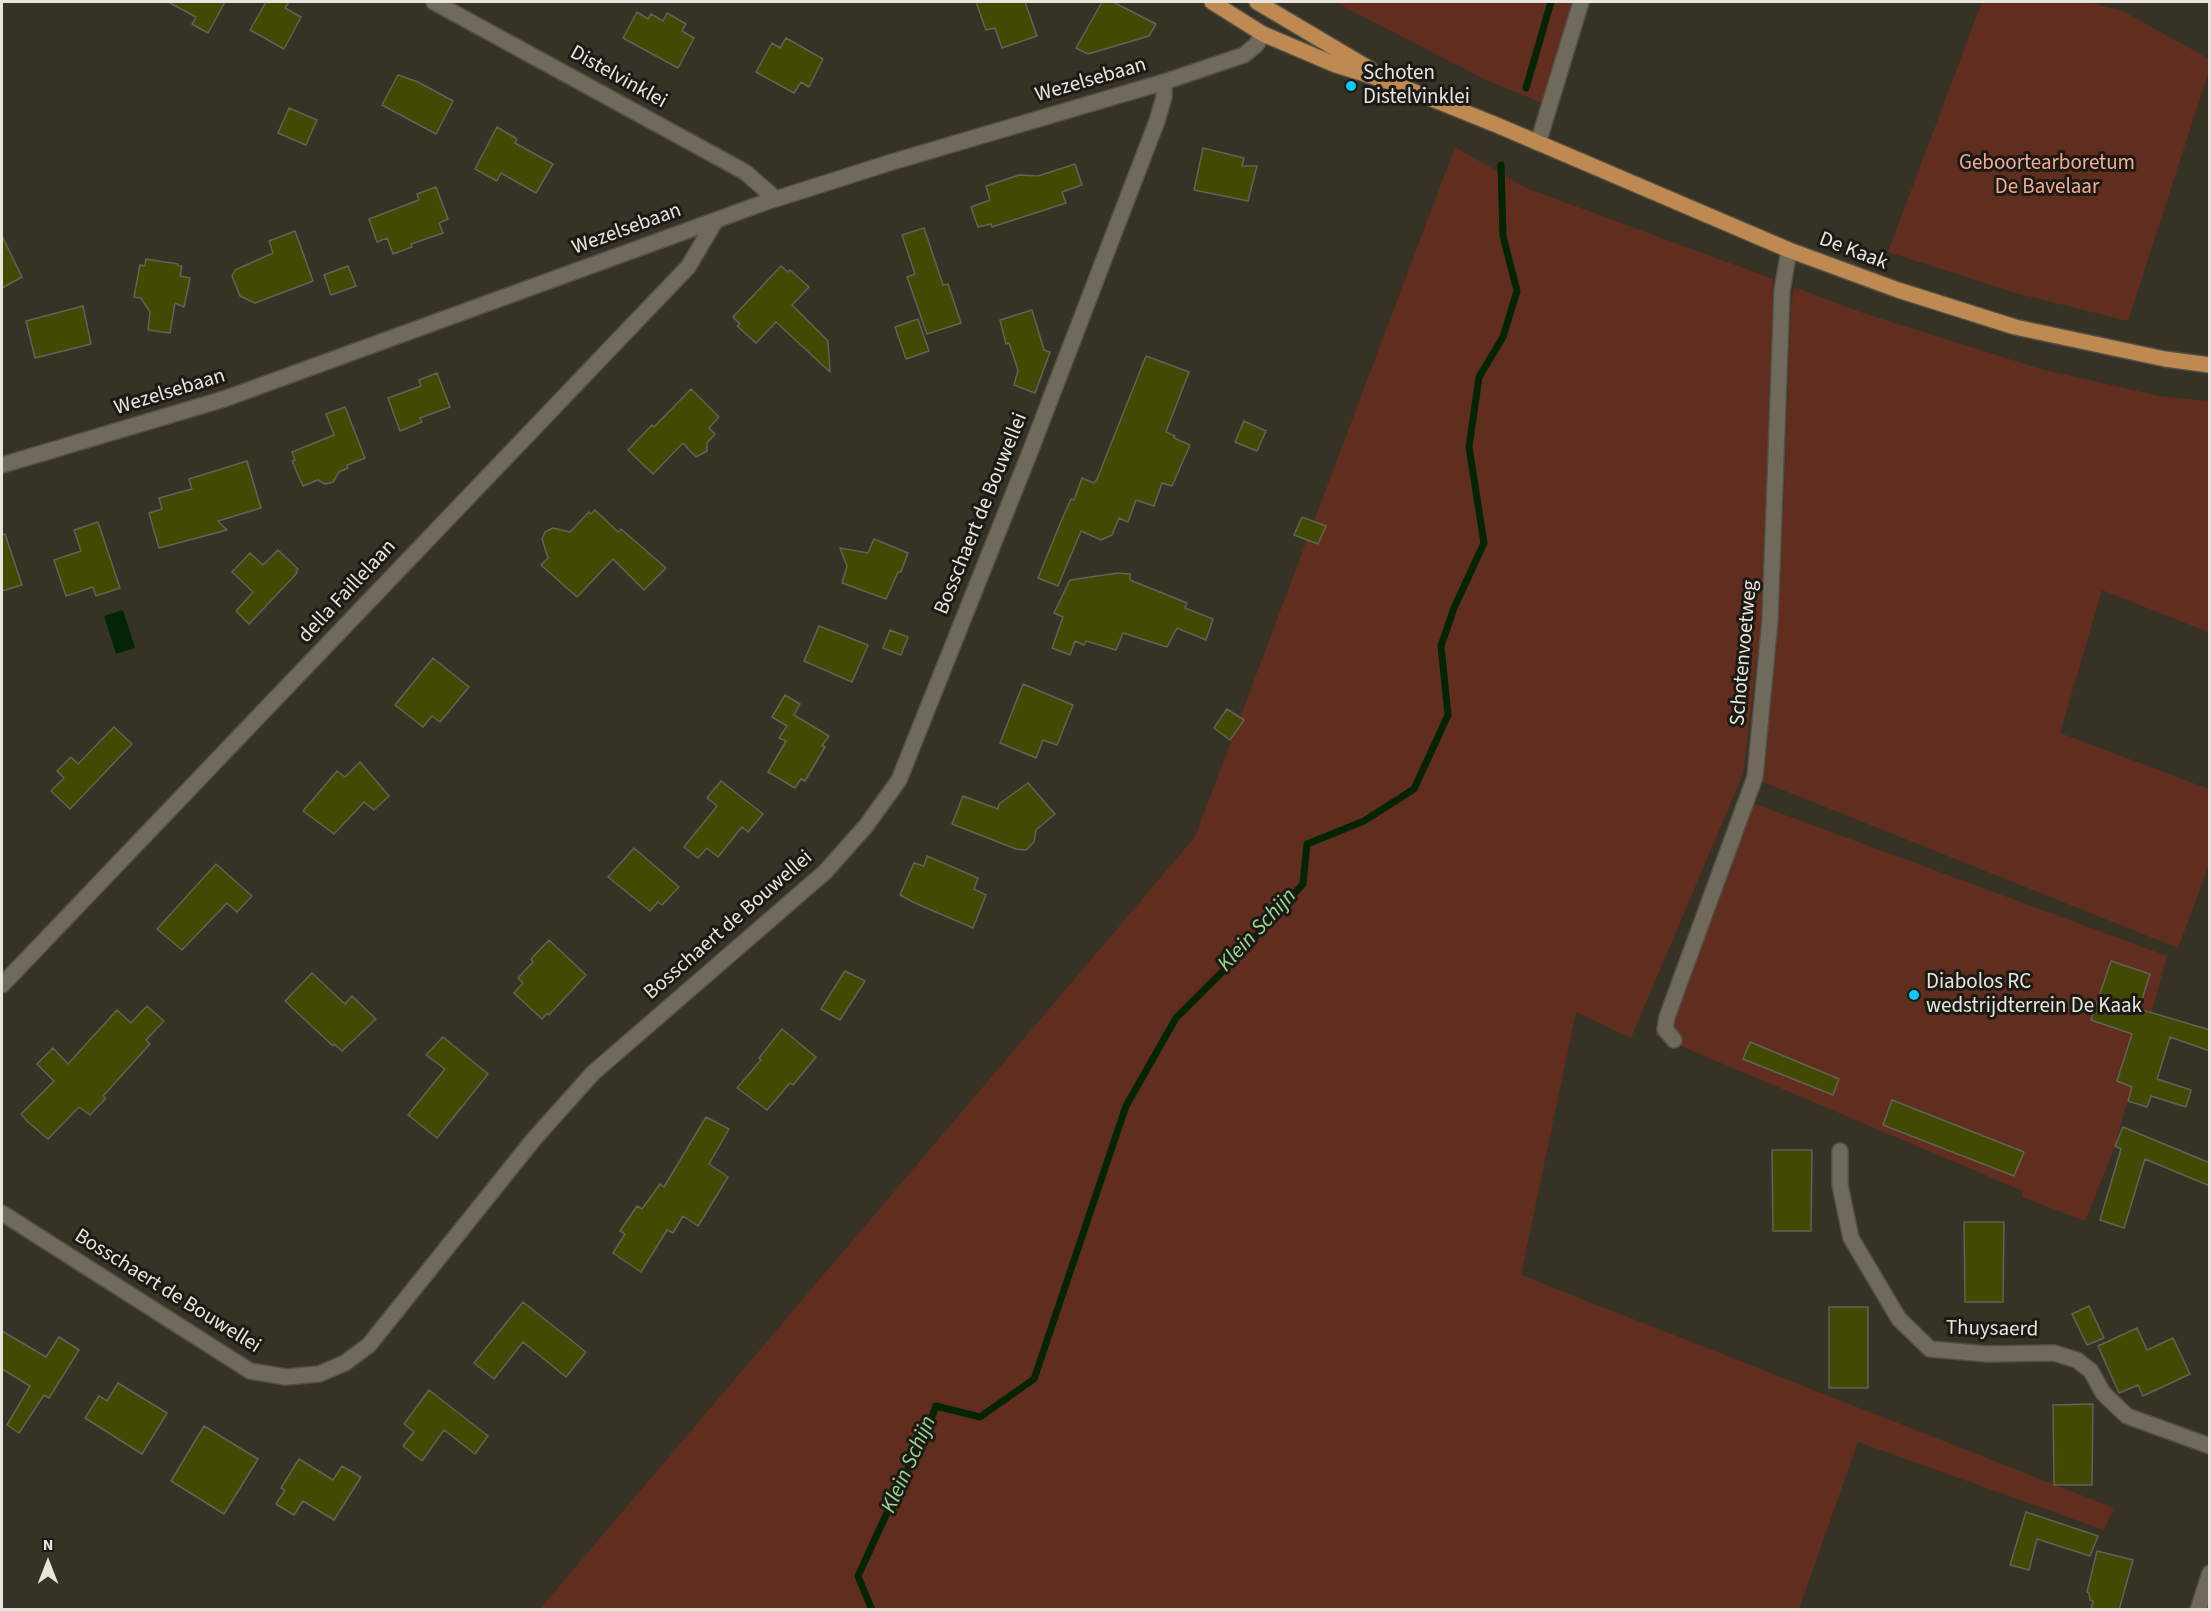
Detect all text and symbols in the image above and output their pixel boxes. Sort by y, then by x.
street label: Distelvinklei [565,41,671,115]
street label: Wezelsebaan [1032,53,1150,109]
place label: Schoten Distelvinklei [1363,61,1470,111]
marker: Schoten Distelvinklei [1344,79,1358,93]
park label: Geboortearboretum De Bavelaar [1959,151,2135,201]
street label: Wezelsebaan [569,199,685,261]
street label: De Kaak [1815,227,1891,277]
street label: Wezelsebaan [112,364,228,422]
street label: Bosschaert de Bouwellei [930,410,1034,618]
street label: della Faillelaan [294,535,402,649]
street label: Schotenvoetweg [1726,579,1764,727]
street label: Bosschaert de Bouwellei [640,846,818,1006]
water label: Klein Schijn [1213,884,1303,978]
place label: Diabolos RC wedstrijdterrein De Kaak [1926,970,2142,1020]
marker: Diabolos RC wedstrijdterrein De Kaak [1907,988,1921,1002]
street label: Bosschaert de Bouwellei [69,1224,265,1360]
street label: Thuysaerd [1946,1317,2038,1343]
water label: Klein Schijn [877,1412,943,1518]
north arrow [18,1533,78,1593]
text: N [43,1534,53,1556]

